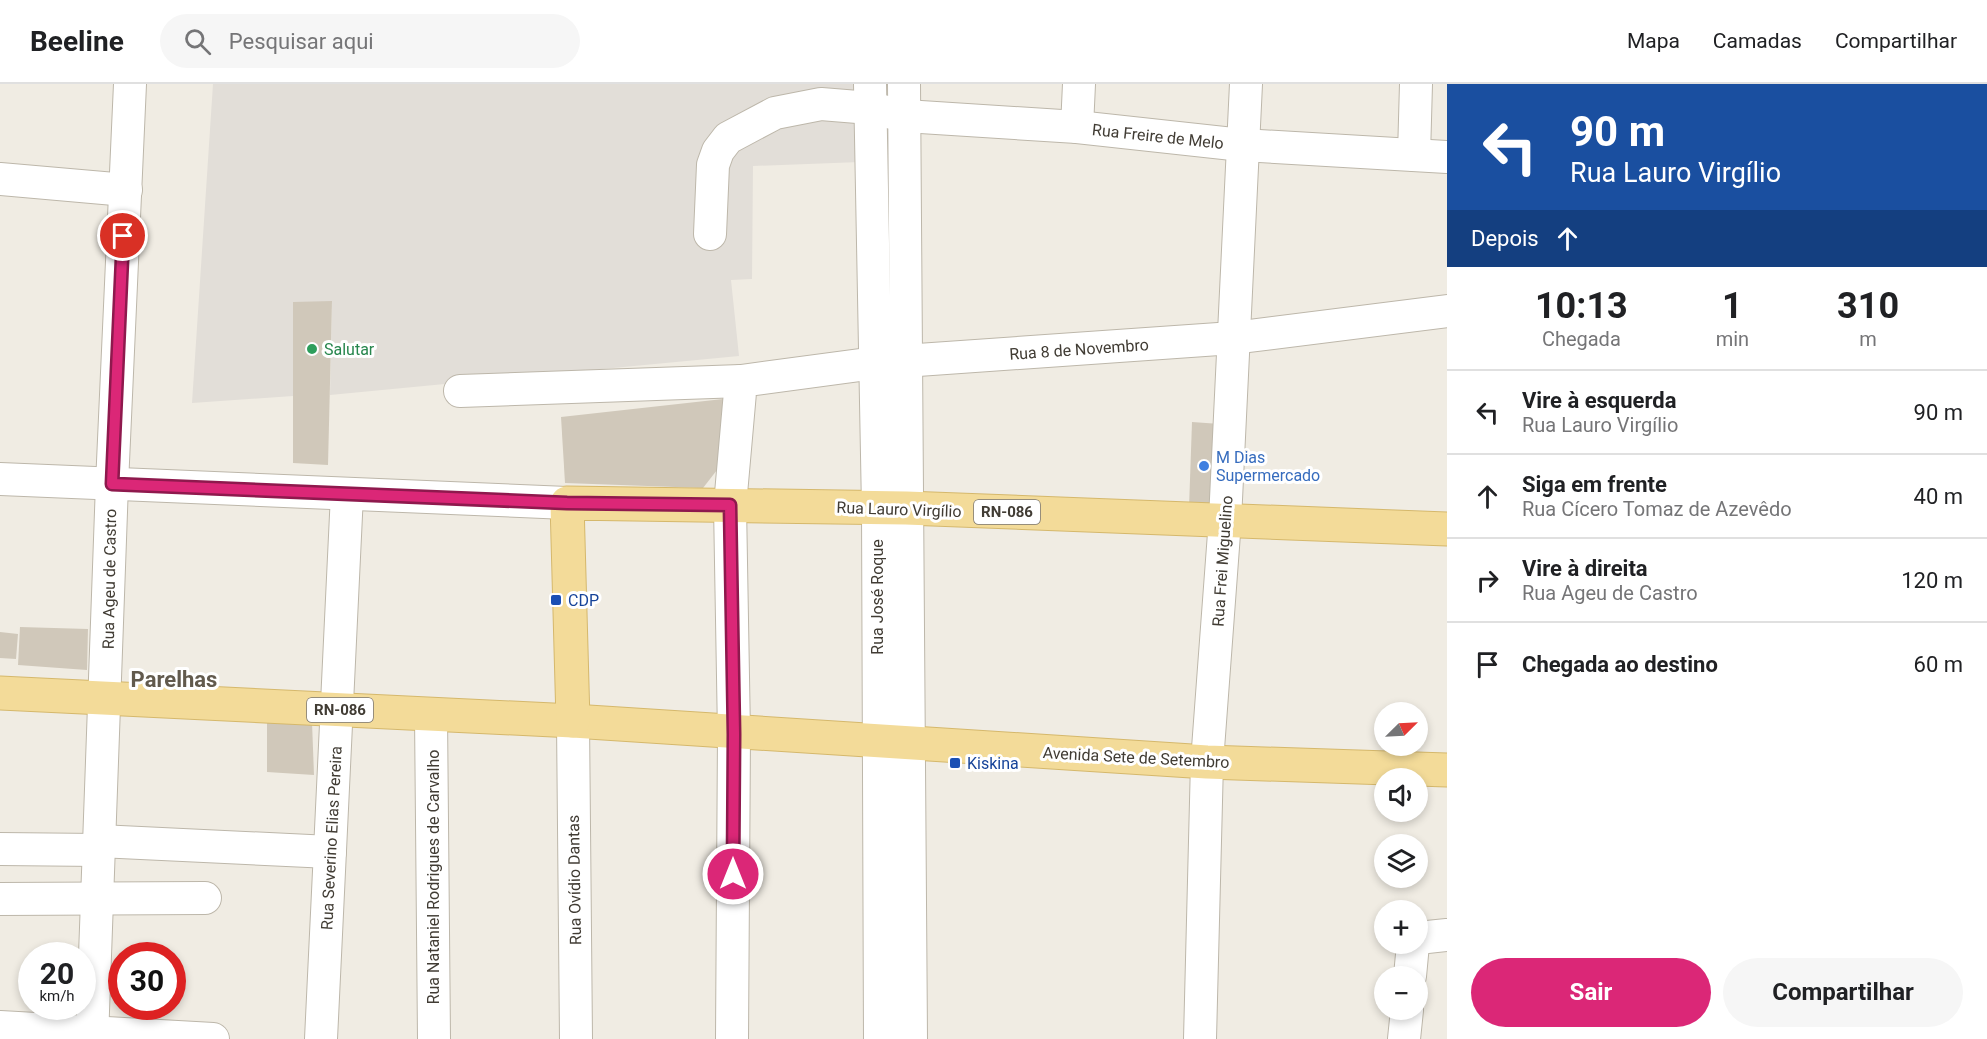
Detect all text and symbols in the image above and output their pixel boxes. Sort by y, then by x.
search box [160,14,580,68]
text: Beeline [30,25,124,58]
icon: search [181,25,214,58]
text: Pesquisar aqui [229,29,374,54]
text: Mapa [1627,29,1680,53]
text: Camadas [1713,29,1802,53]
text: Compartilhar [1835,29,1957,53]
text: 90 m [1570,107,1665,156]
icon: left [1471,108,1549,186]
street label: Rua Freire de Melo [1091,120,1225,153]
text: Rua Lauro Virgílio [1570,157,1781,189]
pin [97,210,148,261]
icon: arrive [106,219,139,252]
icon: ahead [1551,222,1584,255]
text: Depois [1471,226,1539,251]
text: 10:13 [1535,285,1628,327]
text: 1 [1722,285,1743,327]
text: 310 [1837,285,1899,327]
text: Chegada [1542,327,1621,351]
text: min [1716,327,1749,351]
text: m [1859,327,1877,351]
street label: Rua 8 de Novembro [1009,335,1149,364]
place label: Salutar [324,340,375,359]
marker: Salutar [305,342,319,356]
text: Vire à esquerda [1522,388,1676,413]
icon: left [1471,396,1504,429]
text: 90 m [1914,400,1963,425]
text: Rua Lauro Virgílio [1522,413,1678,437]
place label: M Dias Supermercado [1216,448,1320,485]
marker: M Dias Supermercado [1197,459,1211,473]
text: Siga em frente [1522,472,1667,497]
icon: ahead [1471,480,1504,513]
text: 40 m [1914,484,1963,509]
street label: Rua Frei Miguelino [1208,495,1237,627]
text: Rua Cícero Tomaz de Azevêdo [1522,497,1792,521]
street label: Rua Lauro Virgílio [836,498,962,521]
road number: RN-086 [974,500,1040,524]
street label: Rua Ageu de Castro [99,509,120,649]
street label: Rua José Roque [868,539,887,655]
text: Vire à direita [1522,556,1648,581]
icon: right [1471,564,1504,597]
text: 120 m [1901,568,1963,593]
text: Rua Ageu de Castro [1522,581,1698,605]
place label: CDP [568,591,599,610]
marker: CDP [549,593,563,607]
icon: arrive [1471,648,1504,681]
text: Chegada ao destino [1522,652,1718,677]
text: 60 m [1914,652,1963,677]
district label: Parelhas [131,667,217,692]
road number: RN-086 [307,698,373,722]
north arrow [1374,702,1428,756]
map controls [1374,702,1428,1020]
street label: Avenida Sete de Setembro [1042,743,1230,772]
street label: Rua Severino Elias Pereira [317,745,346,931]
street label: Rua Nataniel Rodrigues de Carvalho [424,750,443,1004]
place label: Kiskina [967,754,1019,773]
marker: Kiskina [948,756,962,770]
button: sound [1374,768,1428,822]
street label: Rua Ovídio Dantas [564,815,585,945]
button: layers [1374,834,1428,888]
position arrow [701,842,765,906]
button: + [1374,900,1428,954]
speed limit sign: 30 [108,942,186,1020]
text: 20 [40,956,74,991]
button: Sair [1471,958,1711,1027]
button: Compartilhar [1723,958,1963,1027]
button: − [1374,966,1428,1020]
text: km/h [39,987,75,1005]

